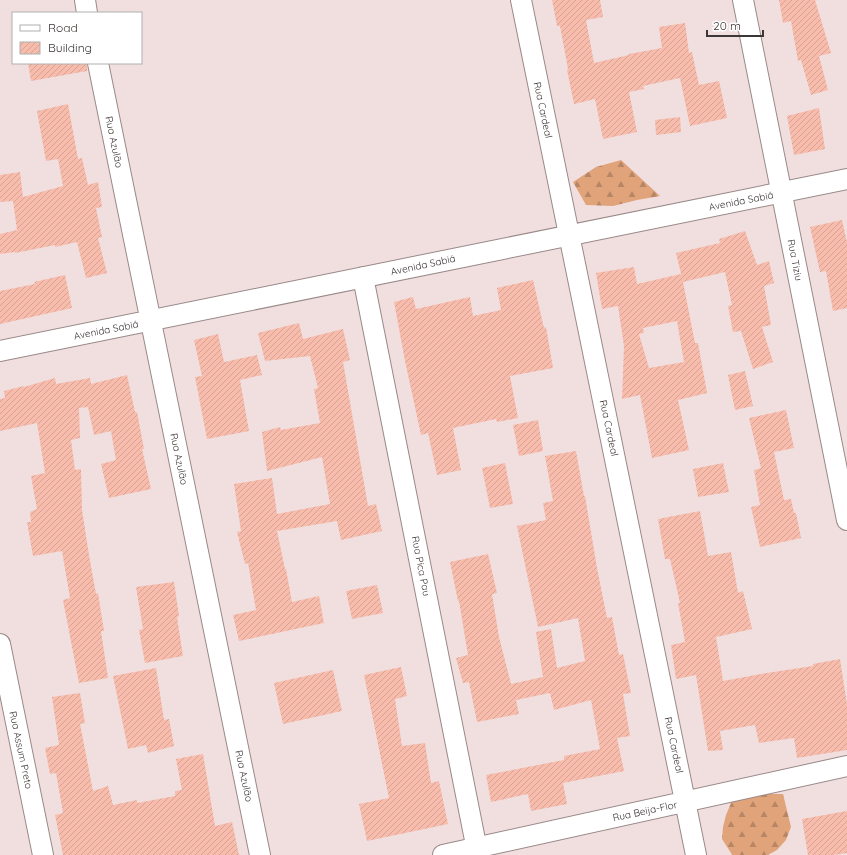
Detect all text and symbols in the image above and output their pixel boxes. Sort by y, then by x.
legend [12,12,142,64]
scale bar [707,12,763,38]
text: 20 m [713,18,741,33]
text: Road [48,20,78,35]
text: Building [48,40,92,55]
street label: Rua Cardeal [531,81,555,139]
street label: Rua Azulão [102,115,126,169]
street label: Avenida Sabiá [707,188,775,214]
street label: Rua Tiziu [785,238,805,282]
street label: Avenida Sabiá [389,252,457,278]
street label: Avenida Sabiá [72,317,140,343]
street label: Rua Cardeal [597,399,621,457]
street label: Rua Azulão [167,432,191,486]
street label: Rua Pica Pau [409,535,433,597]
street label: Rua Assum Preto [6,710,36,790]
street label: Rua Cardeal [662,716,686,774]
street label: Rua Azulão [232,749,256,803]
street label: Rua Beija-Flor [611,798,679,824]

